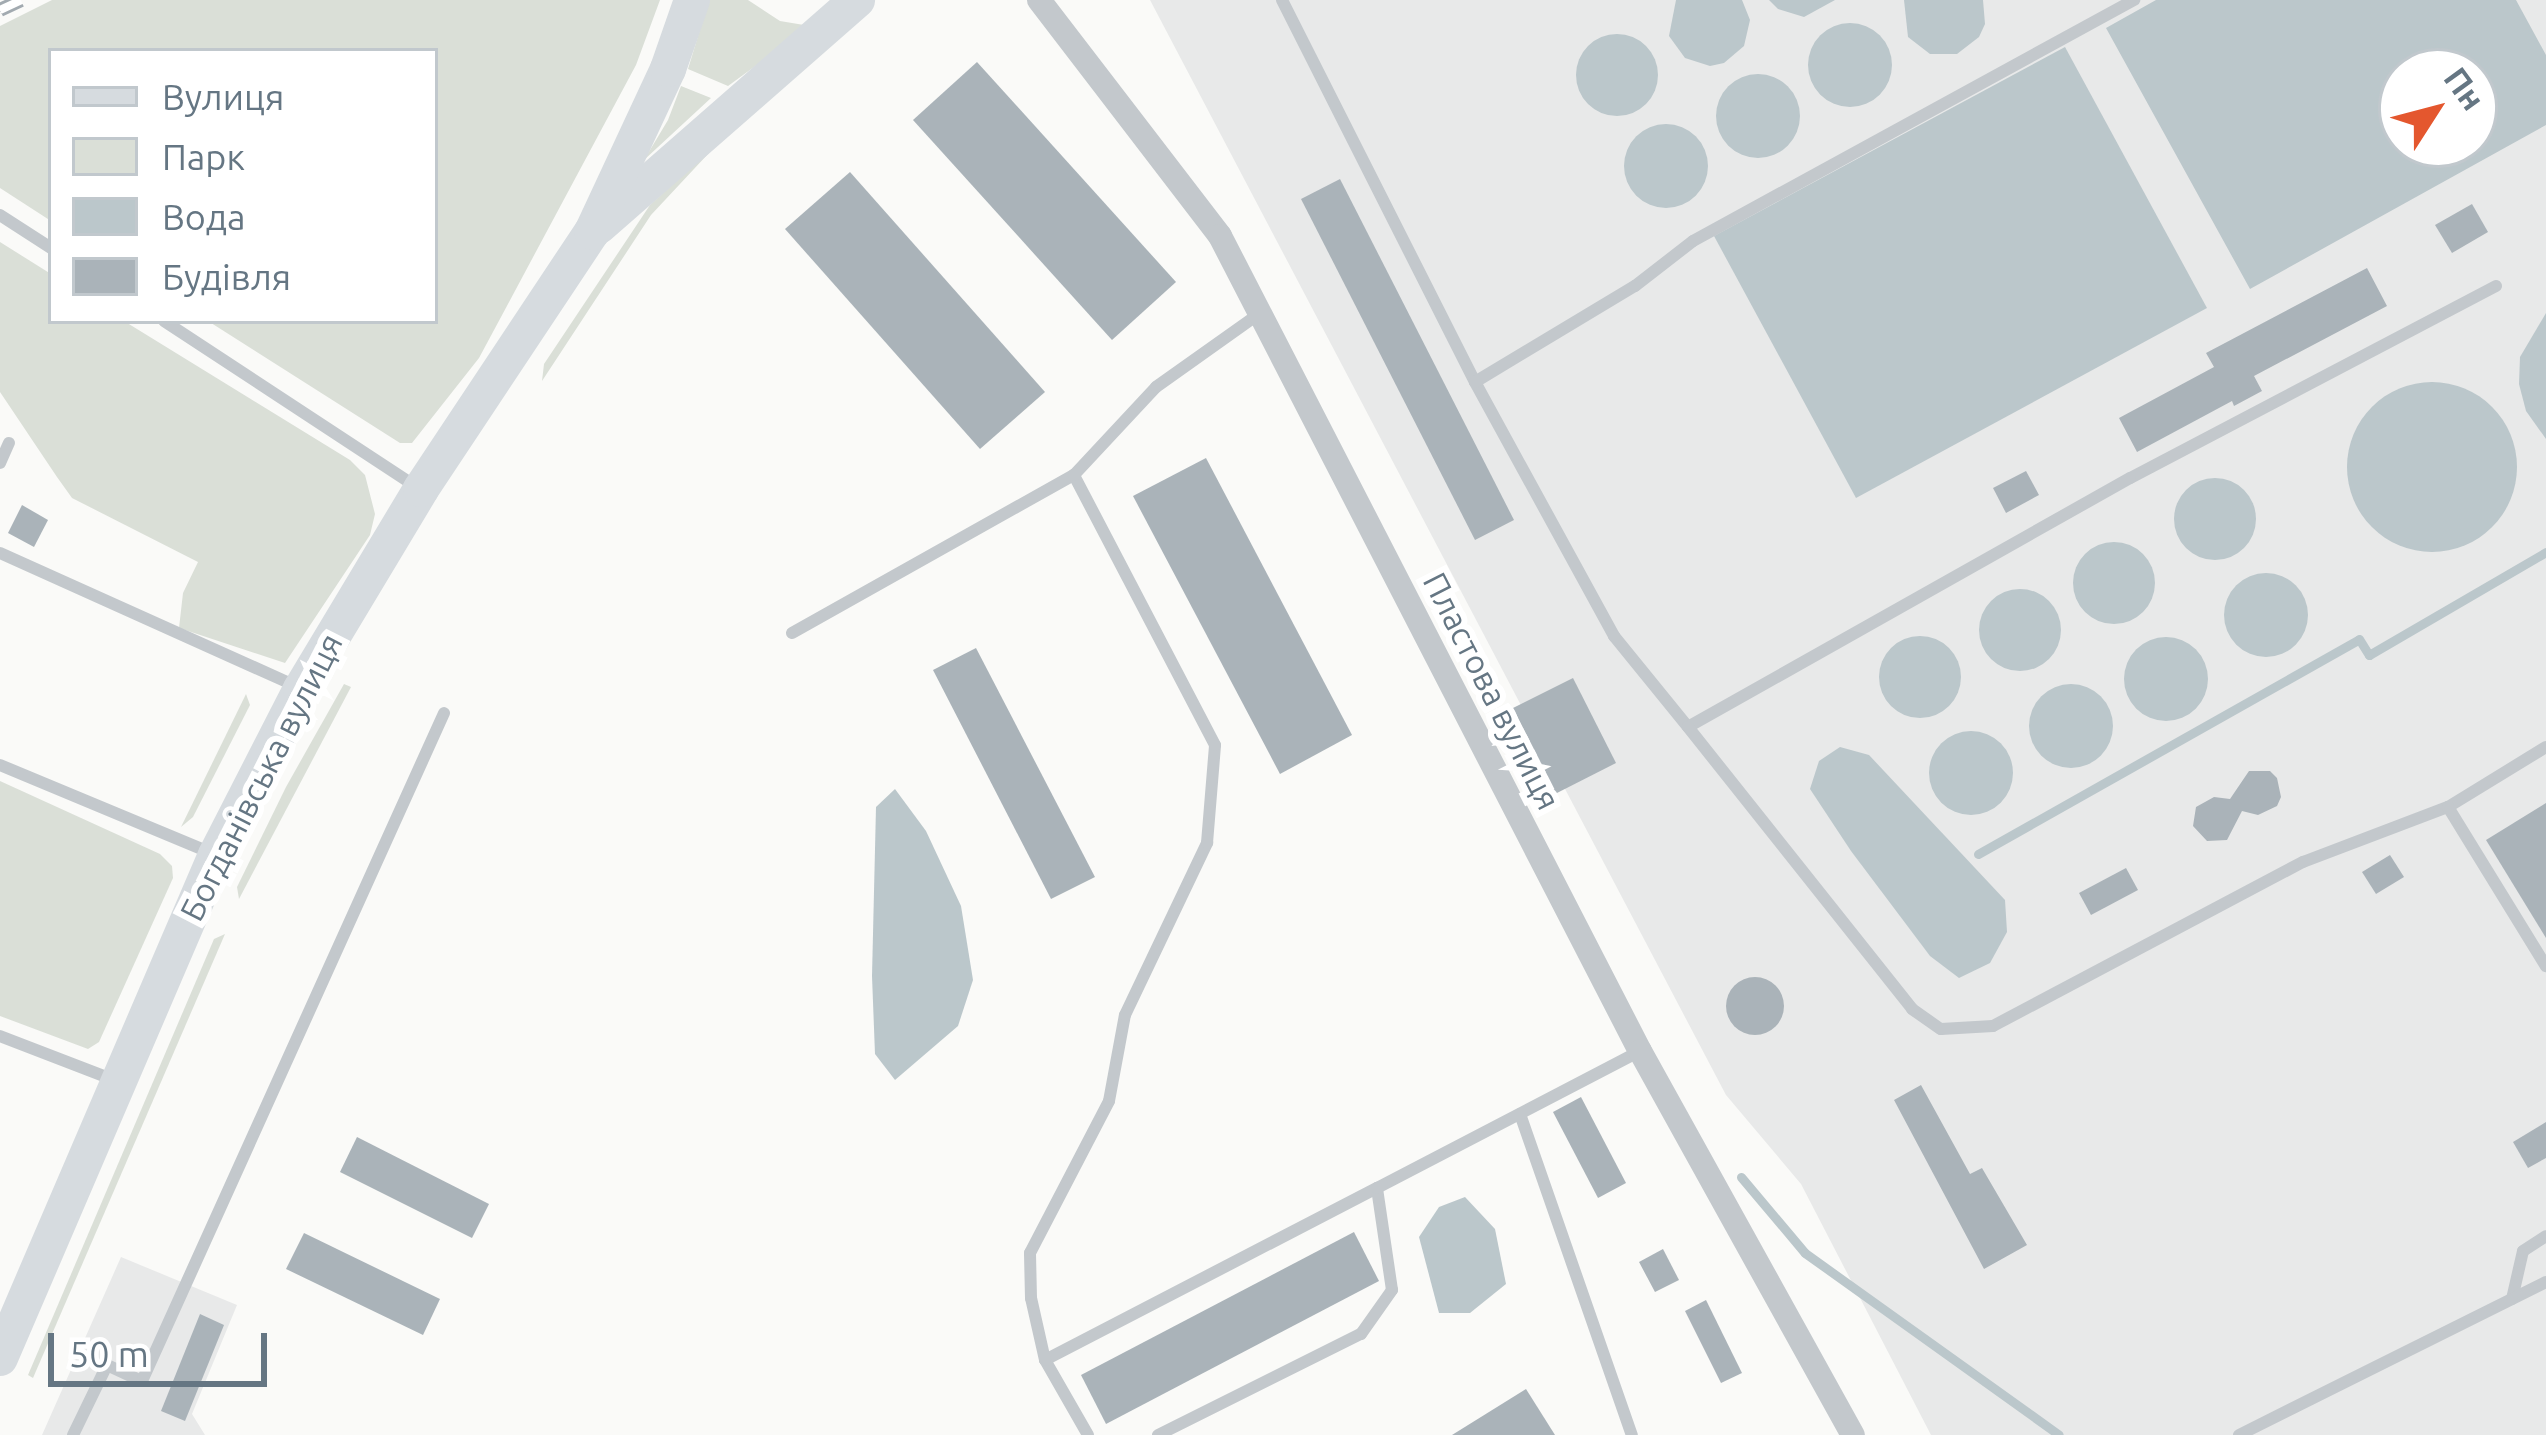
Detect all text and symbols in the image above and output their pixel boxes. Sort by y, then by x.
legend [48,48,438,324]
north arrow [2378,48,2498,168]
text: Пн [2437,60,2493,117]
text: Вулиця [162,76,284,117]
text: Парк [162,136,245,177]
text: Вода [162,196,246,237]
text: Будівля [162,256,291,297]
street label: Пластова вулиця [1415,566,1569,816]
street label: Богданівська вулиця [171,627,351,927]
scale bar [54,1309,273,1383]
text: 50 m [69,1333,149,1374]

